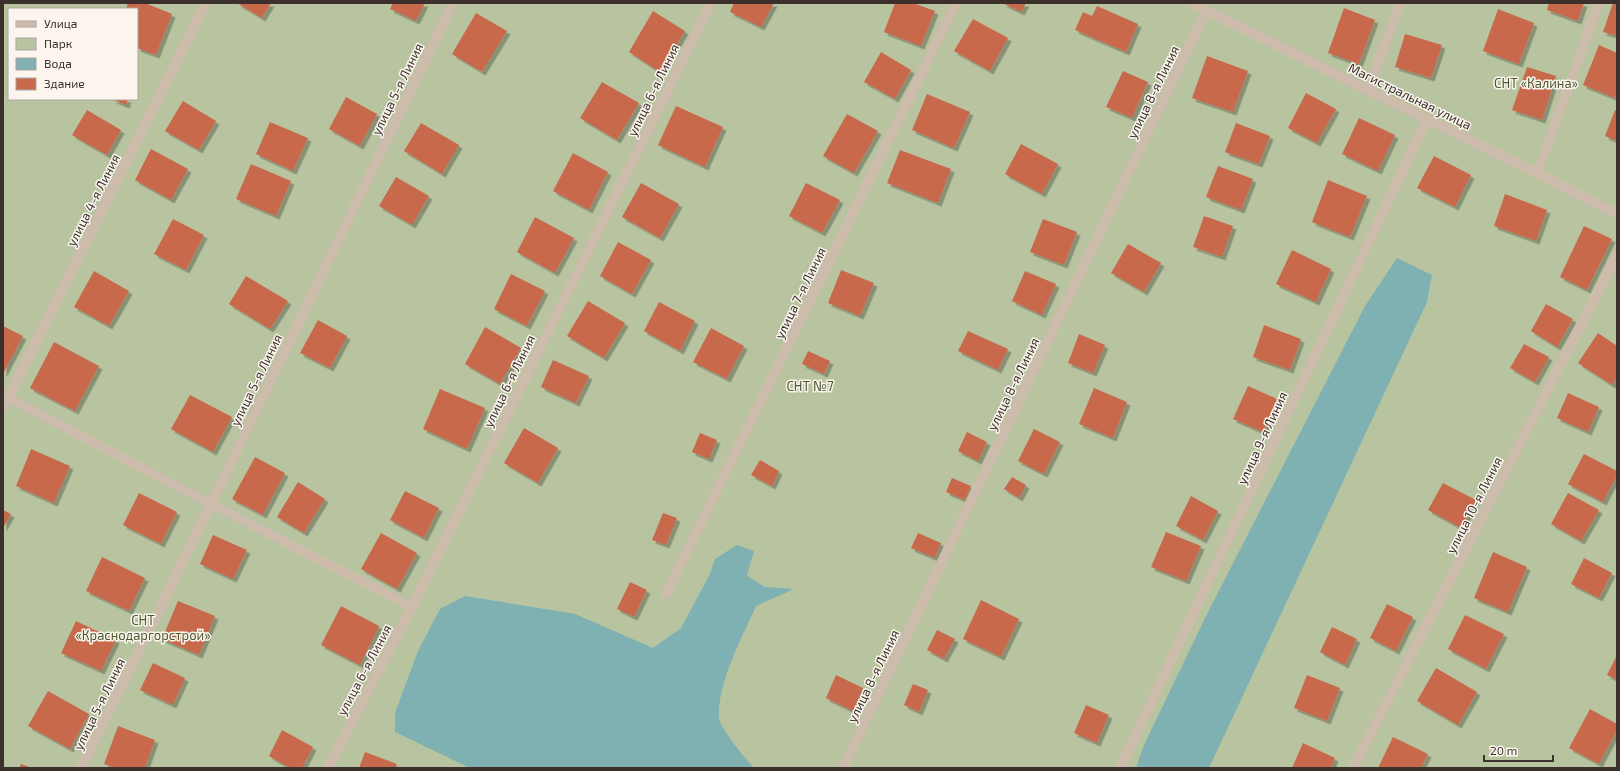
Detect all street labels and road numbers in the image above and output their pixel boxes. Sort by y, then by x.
street label: улица 5-я Линия [368,40,426,138]
street label: улица 6-я Линия [624,41,682,139]
street label: улица 8-я Линия [1124,43,1182,141]
street label: Магистральная улица [1346,59,1474,133]
street label: улица 4-я Линия [63,151,123,249]
street label: улица 7-я Линия [771,245,829,341]
street label: улица 5-я Линия [227,331,285,429]
street label: улица 6-я Линия [480,332,538,430]
street label: улица 8-я Линия [984,335,1042,433]
street label: улица 9-я Линия [1233,389,1291,487]
street label: улица 10-я Линия [1443,454,1505,556]
street label: улица 6-я Линия [333,622,395,718]
street label: улица 8-я Линия [844,627,902,725]
street label: улица 5-я Линия [70,655,128,753]

